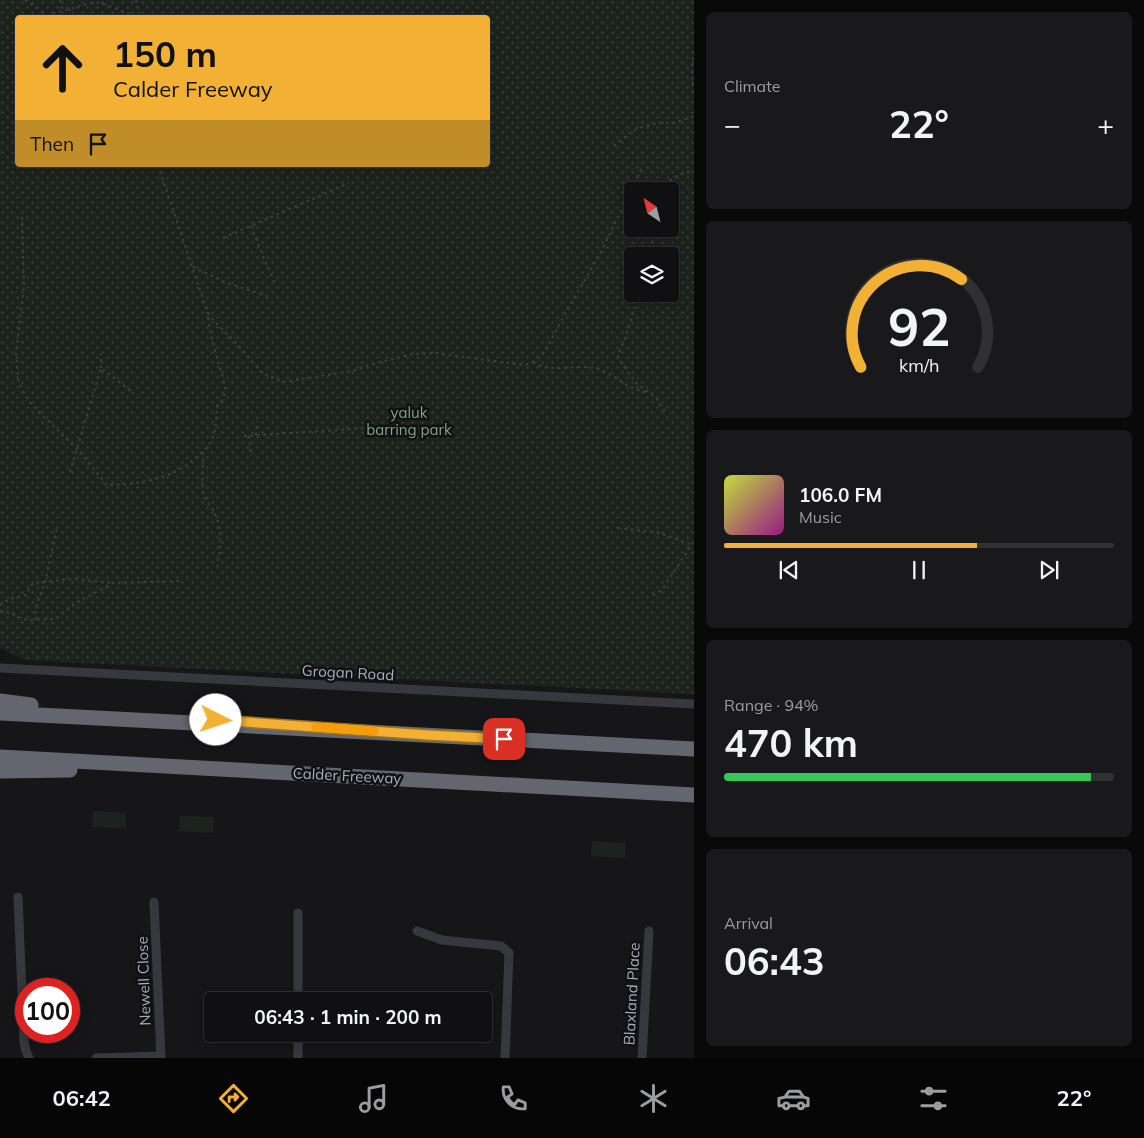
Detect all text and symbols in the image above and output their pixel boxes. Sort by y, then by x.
text: 150 m [113,32,217,76]
icon: ahead [30,35,95,100]
text: Calder Freeway [113,75,272,103]
text: Climate [724,76,780,96]
text: 22° [889,100,949,148]
text: − [724,107,741,142]
text: + [1097,107,1114,142]
icon: arrive [84,130,112,158]
text: Then [30,132,74,156]
north arrow [624,182,679,238]
map controls [624,182,679,302]
button: layers [624,247,679,302]
text: 92 [888,294,950,359]
text: km/h [899,354,939,376]
park label: yaluk barring park [366,403,452,439]
text: 106.0 FM [799,483,882,507]
text: Music [799,507,842,527]
icon: previous [775,556,803,584]
icon: pause [905,556,933,584]
icon: next [1035,556,1063,584]
street label: Grogan Road [301,661,395,684]
position arrow [189,693,241,745]
text: Range · 94% [724,695,819,715]
pin [483,718,525,760]
text: 470 km [724,719,858,767]
icon: arrive [490,725,518,753]
street label: Calder Freeway [292,763,402,788]
text: Arrival [724,913,773,933]
street label: Newell Close [132,936,155,1026]
text: 06:43 [724,937,825,985]
street label: Blaxland Place [619,942,644,1046]
speed limit sign: 100 [15,978,80,1043]
text: 06:43 · 1 min · 200 m [254,1005,442,1029]
icon: directions [216,1081,251,1116]
icon: music [356,1081,391,1116]
icon: phone [496,1081,531,1116]
icon: climate [636,1081,671,1116]
icon: car [776,1081,811,1116]
icon: filters [916,1081,951,1116]
text: 06:42 [53,1084,111,1112]
text: 22° [1057,1084,1091,1112]

